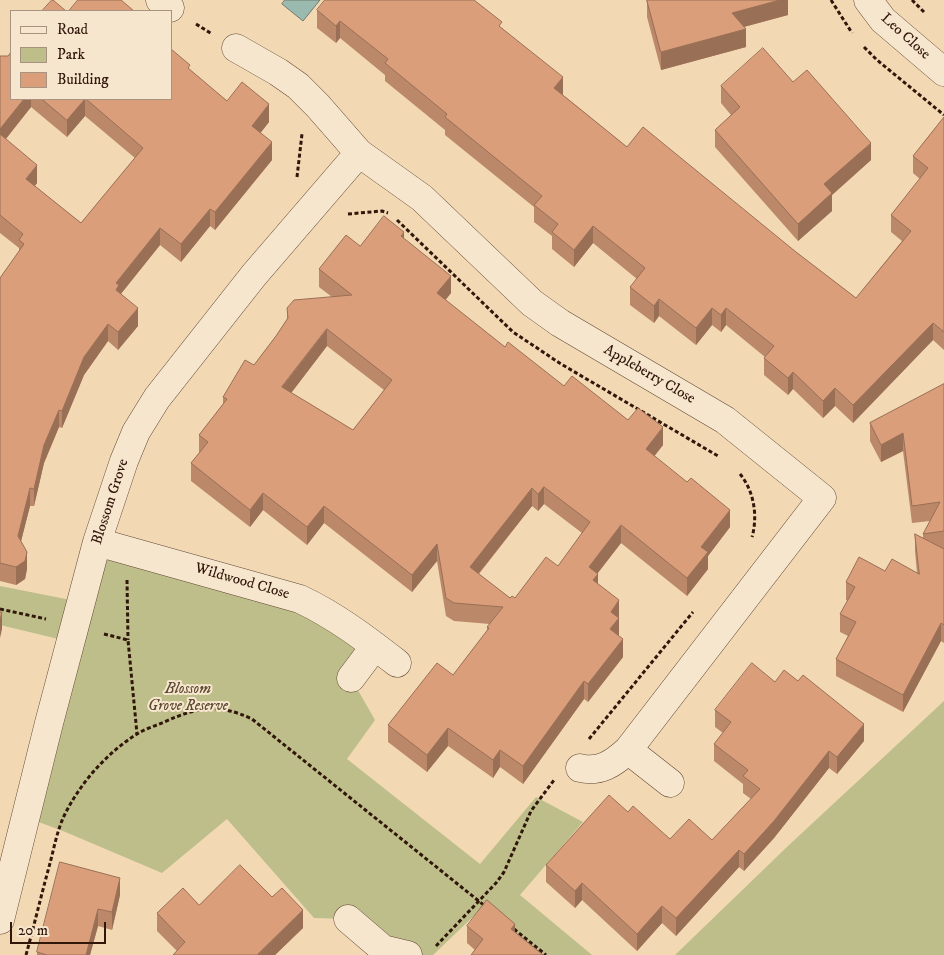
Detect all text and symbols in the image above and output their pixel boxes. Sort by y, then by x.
legend [10,10,172,100]
street label: Leo Close [877,10,933,64]
text: Road [57,20,88,39]
text: Park [57,45,85,64]
text: Building [57,70,109,89]
street label: Appleberry Close [600,341,698,409]
street label: Blossom Grove [89,457,133,547]
street label: Wildwood Close [193,560,291,604]
park label: Blossom Grove Reserve [148,681,228,716]
scale bar [12,912,109,944]
text: 20 m [18,921,48,940]

